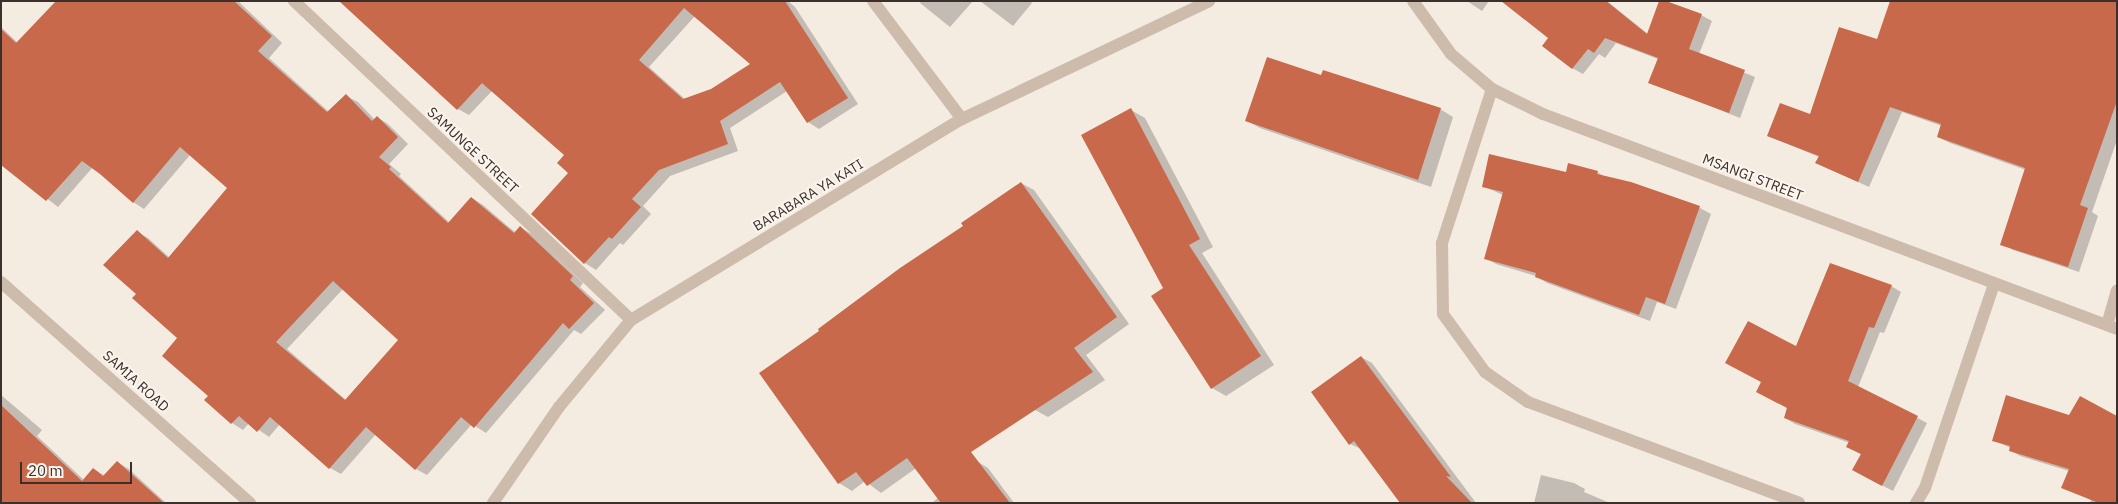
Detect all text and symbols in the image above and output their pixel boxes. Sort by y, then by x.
street label: SAMUNGE STREET [424,104,522,196]
street label: MSANGI STREET [1700,150,1806,204]
street label: BARABARA YA KATI [750,156,866,234]
street label: SAMIA ROAD [99,347,173,415]
scale bar [22,452,135,484]
text: 20 m [28,461,63,480]

